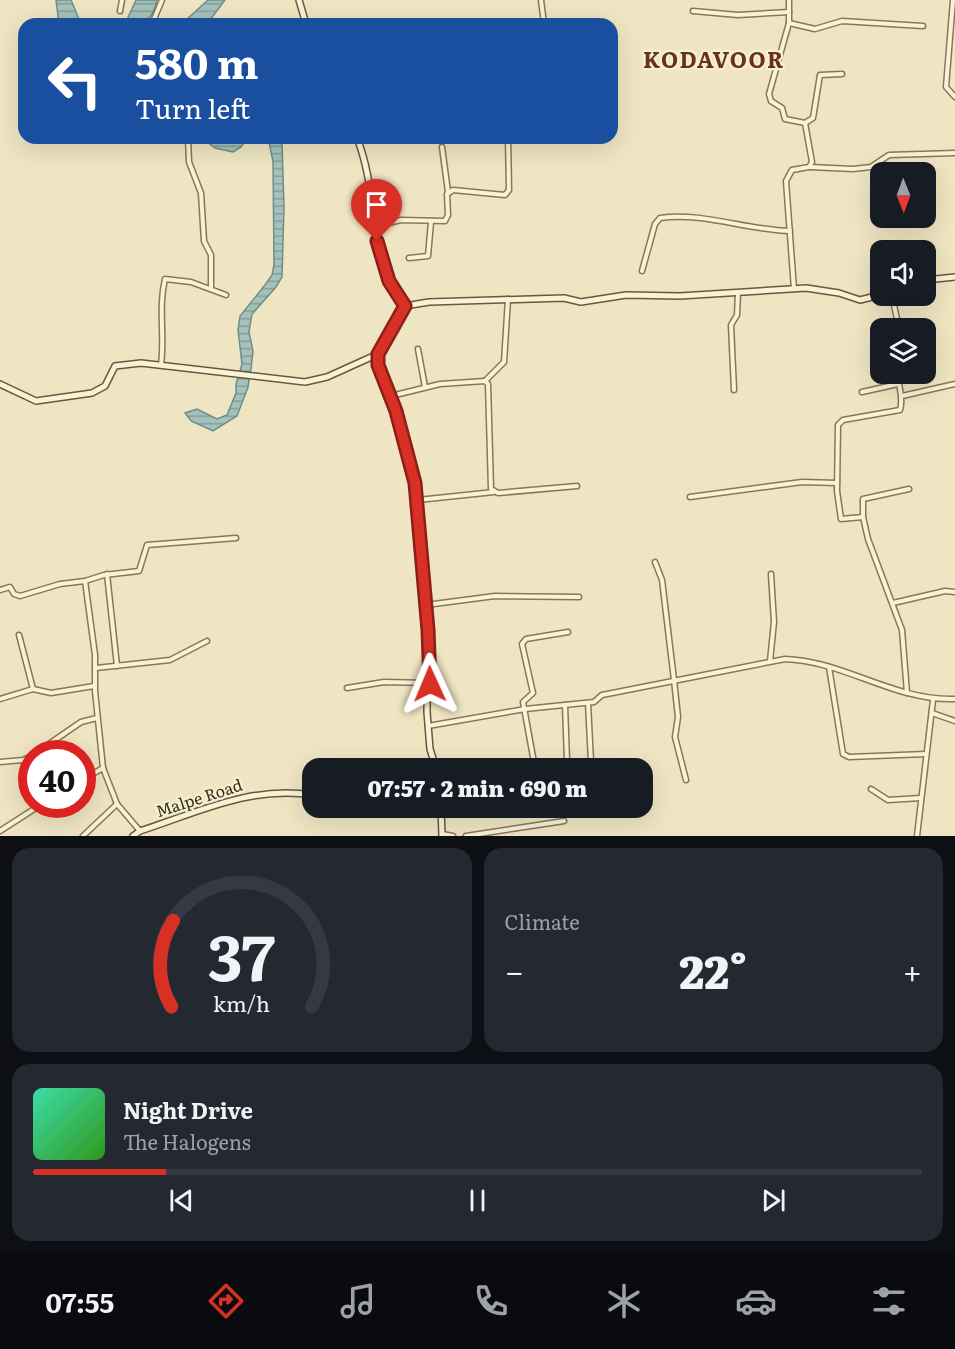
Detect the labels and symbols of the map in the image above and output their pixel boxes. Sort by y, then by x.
district label: KODAVOOR [643,42,785,75]
north arrow [870,162,936,228]
pin [351,179,402,241]
position arrow [398,652,462,716]
speed limit sign: 40 [18,740,96,818]
street label: Malpe Road [152,772,245,822]

